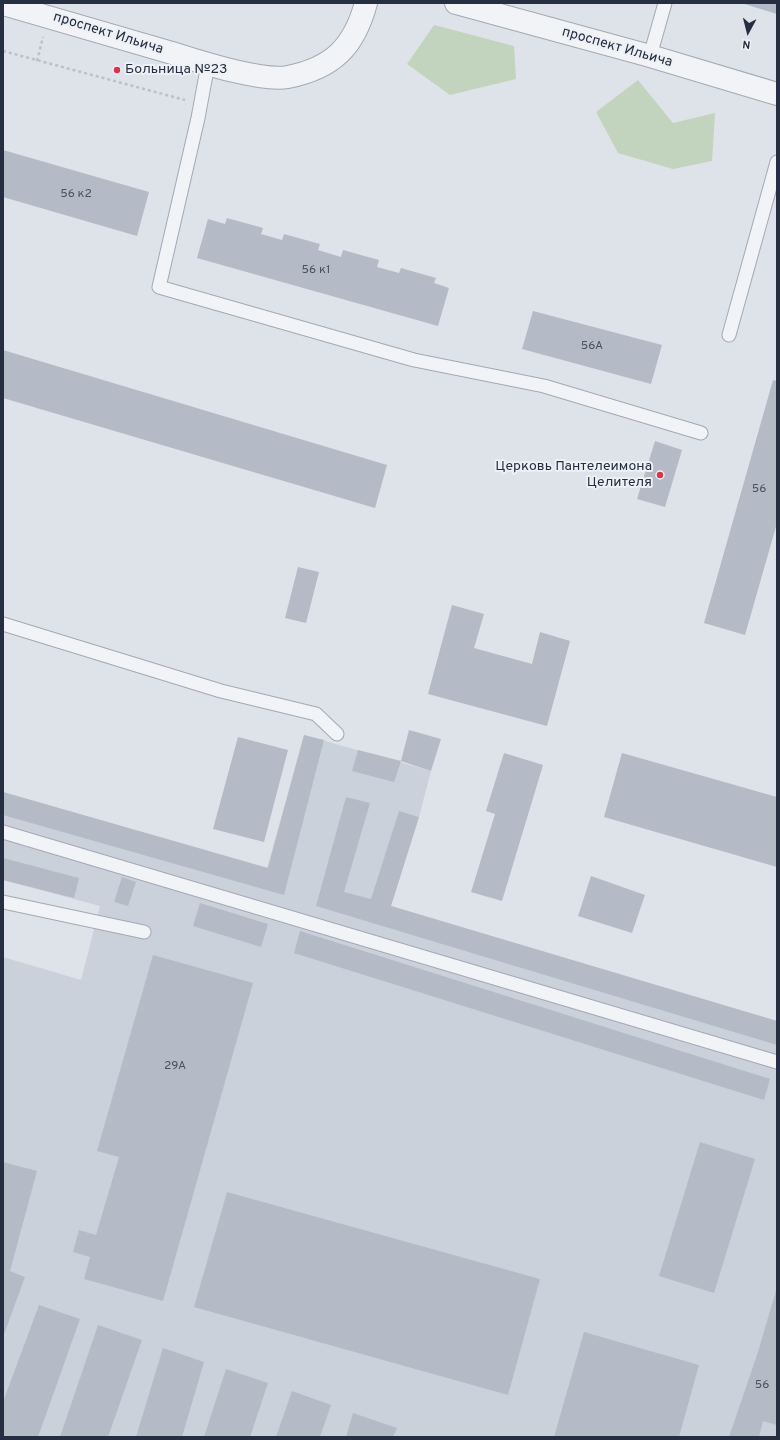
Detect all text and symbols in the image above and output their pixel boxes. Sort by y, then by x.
street label: проспект Ильича [51,9,165,59]
north arrow [728,12,768,52]
street label: проспект Ильича [560,24,674,72]
text: N [742,36,751,51]
place label: Больница №23 [125,62,227,78]
marker: Больница №23 [112,65,122,75]
house number: 56 к2 [60,188,92,202]
house number: 56 к1 [302,264,330,278]
house number: 56А [581,340,603,354]
place label: Церковь Пантелеимона Целителя [495,459,652,492]
marker: Церковь Пантелеимона Целителя [655,470,665,480]
house number: 56 [752,483,766,497]
house number: 29А [164,1060,186,1074]
house number: 56 [755,1379,769,1393]

